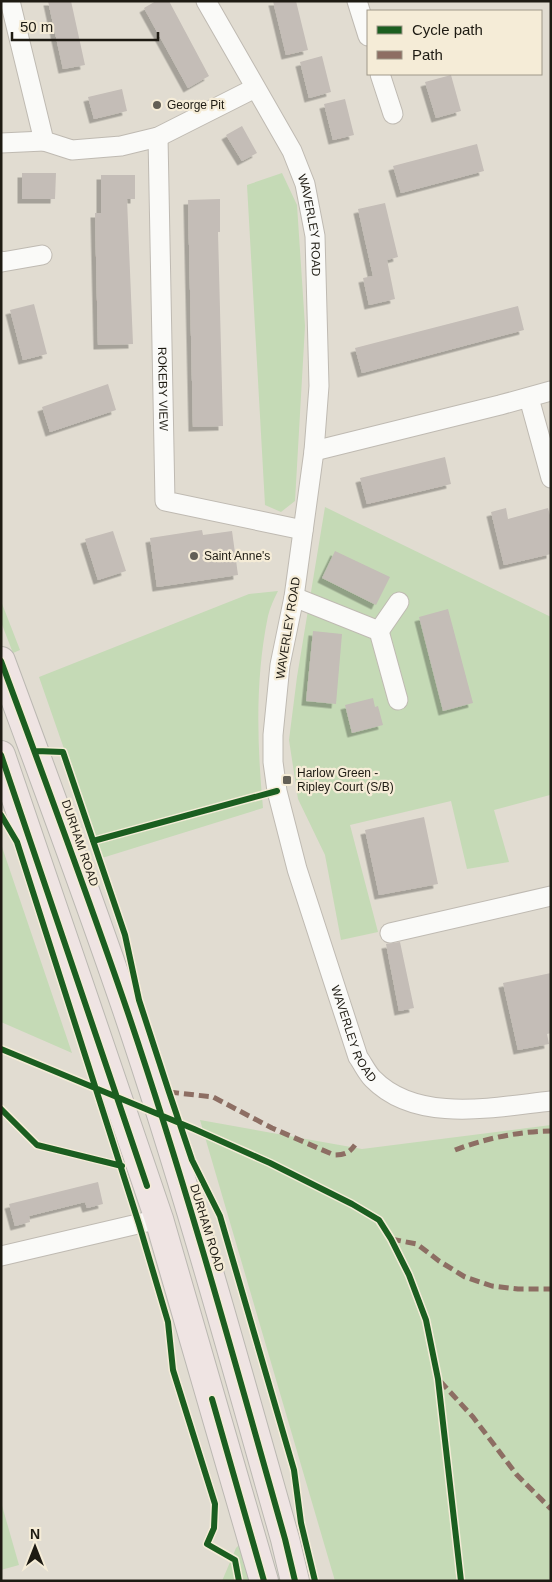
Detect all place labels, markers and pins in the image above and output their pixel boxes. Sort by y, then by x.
place label: George Pit [167,98,225,112]
marker: George Pit [151,99,163,111]
place label: Saint Anne's [204,549,270,563]
marker: Saint Anne's [188,550,200,562]
place label: Harlow Green - Ripley Court (S/B) [297,766,394,794]
marker: Harlow Green - Ripley Court (S/B) [281,774,293,786]

